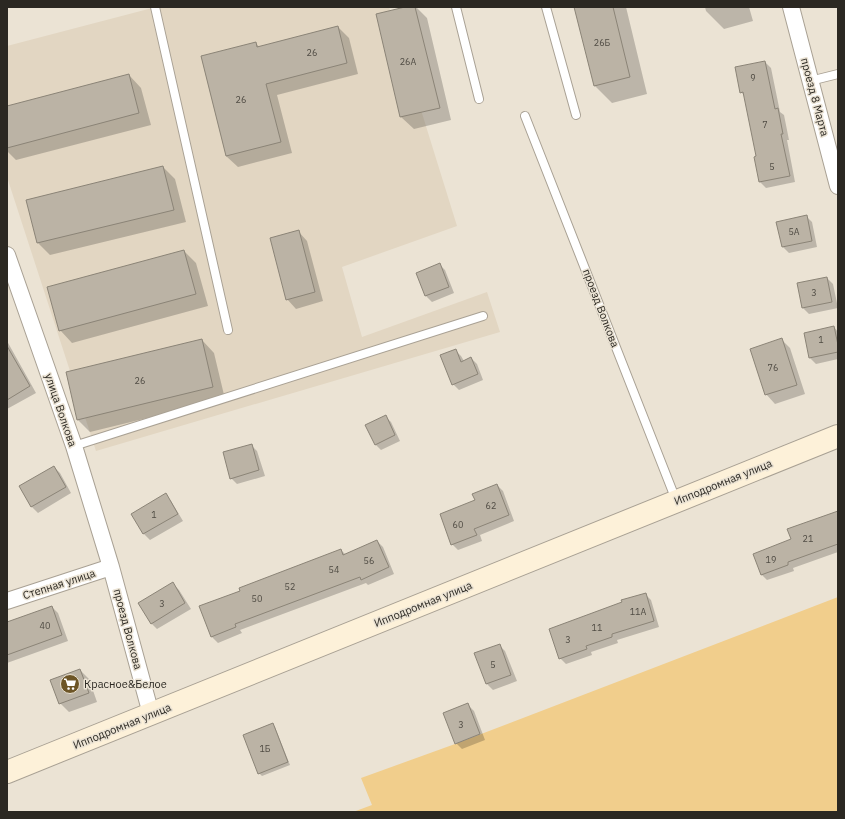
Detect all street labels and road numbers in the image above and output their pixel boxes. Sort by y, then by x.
street label: проезд 8 Марта [798,56,832,138]
street label: проезд Волкова [580,267,622,349]
street label: улица Волкова [42,372,80,449]
street label: Ипподромная улица [672,456,774,508]
street label: Степная улица [21,566,97,602]
street label: Ипподромная улица [372,578,474,630]
street label: проезд Волкова [110,587,146,671]
street label: Ипподромная улица [71,700,173,752]

